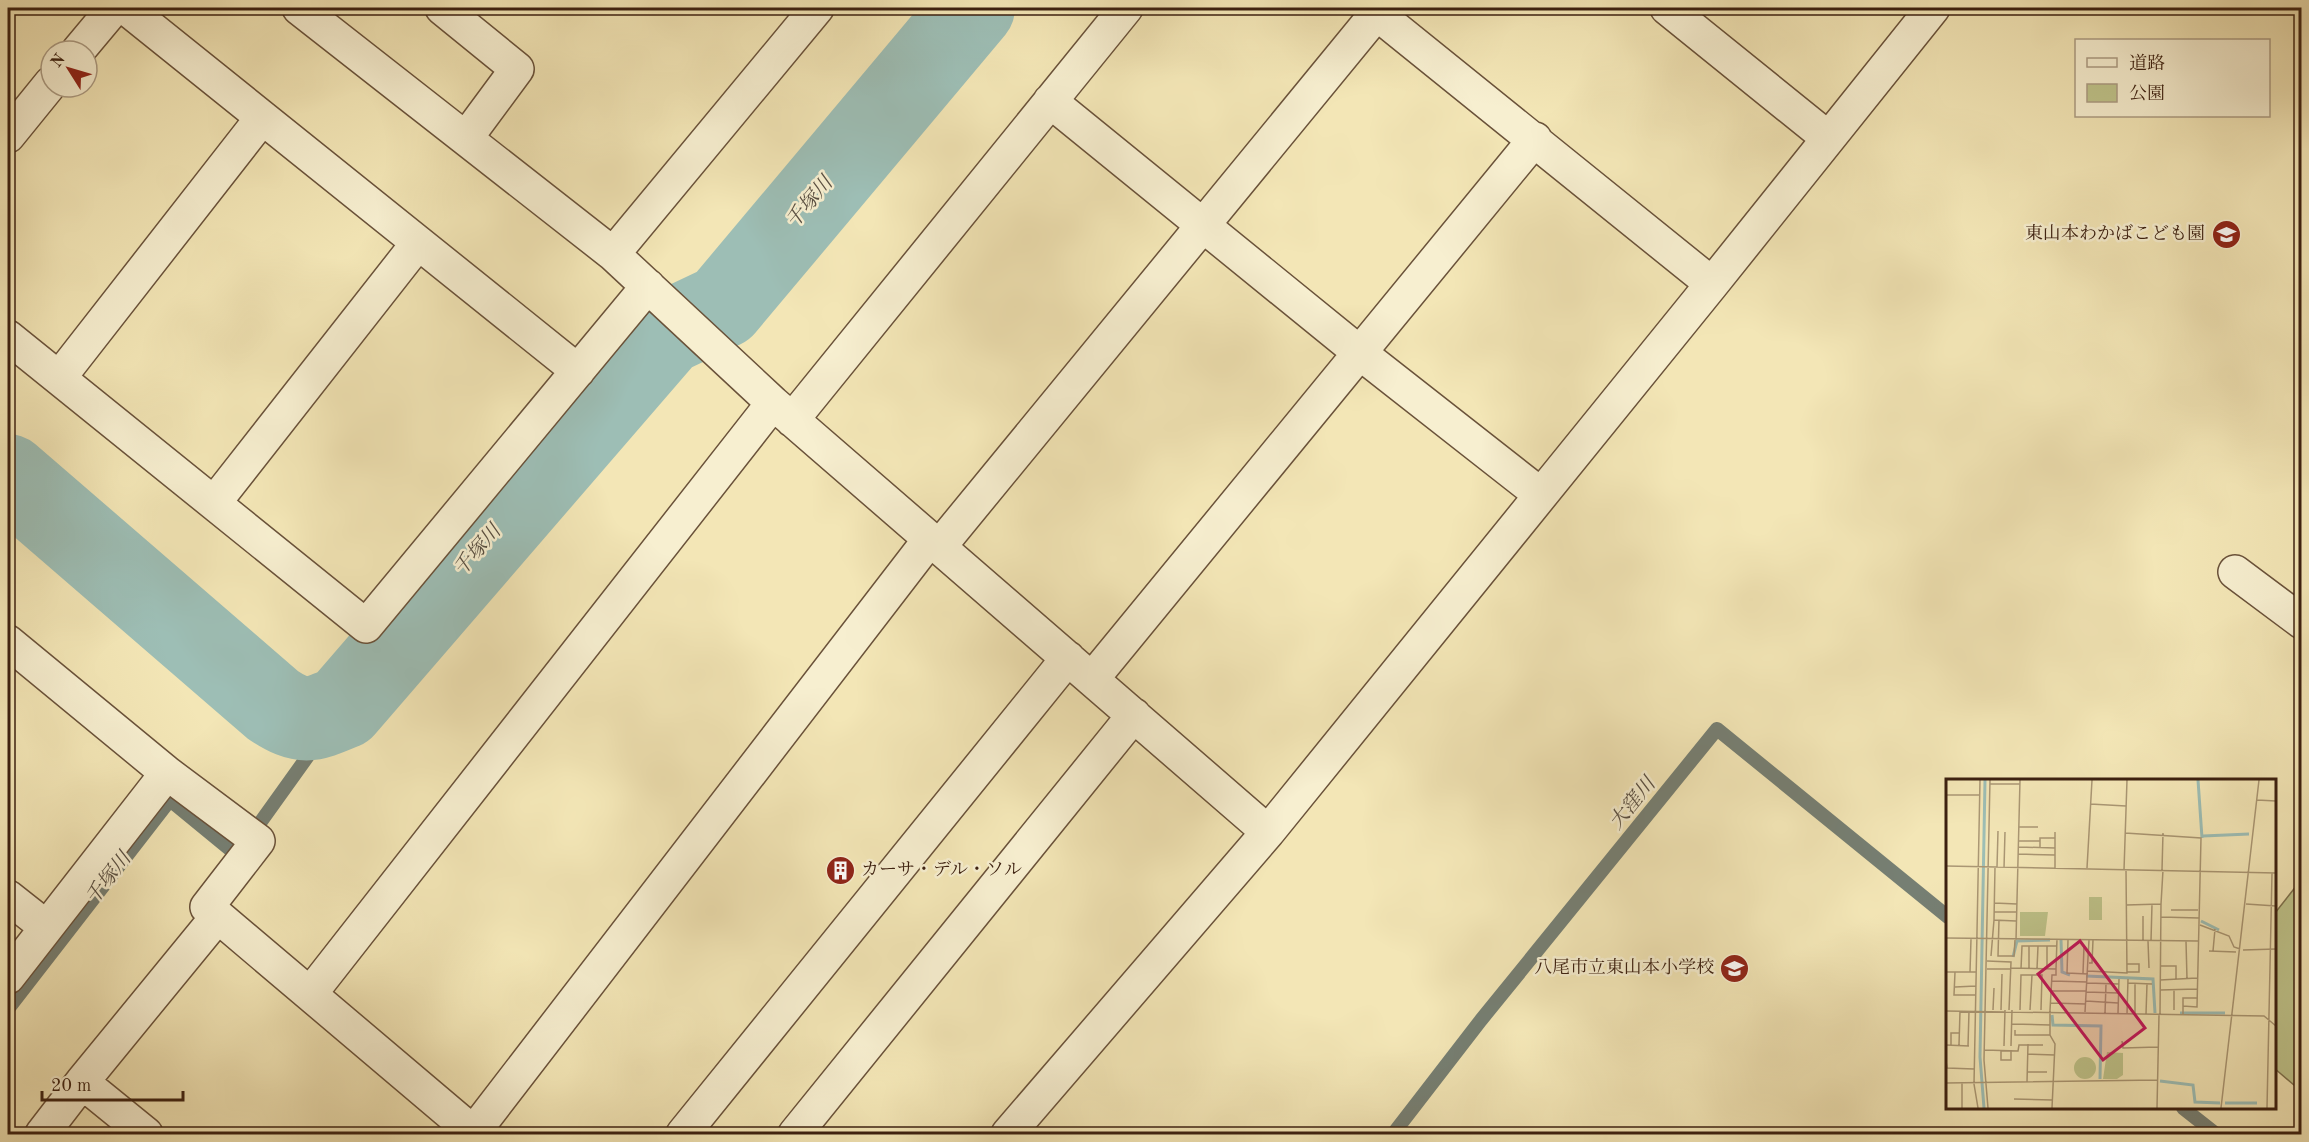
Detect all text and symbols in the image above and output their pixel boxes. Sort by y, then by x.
north arrow [39,39,99,99]
legend [2075,39,2270,117]
text: N [49,51,69,71]
text: 道路 [2129,53,2165,73]
text: 公園 [2129,84,2165,103]
water label: 千塚川 [782,171,838,232]
school or university icon: 東山本わかばこども園 [2210,218,2242,250]
place label: 東山本わかばこども園 [2025,223,2205,243]
water label: 千塚川 [449,519,507,580]
water label: 大窪川 [1605,772,1661,834]
inset map [1946,779,2276,1109]
water label: 千塚川 [81,846,137,909]
building icon: カーサ・デル・ソル [824,854,856,886]
place label: カーサ・デル・ソル [861,860,1022,879]
school or university icon: 八尾市立東山本小学校 [1719,952,1751,984]
place label: 八尾市立東山本小学校 [1534,957,1714,977]
scale bar [42,1064,183,1102]
text: 20 m [51,1077,91,1095]

